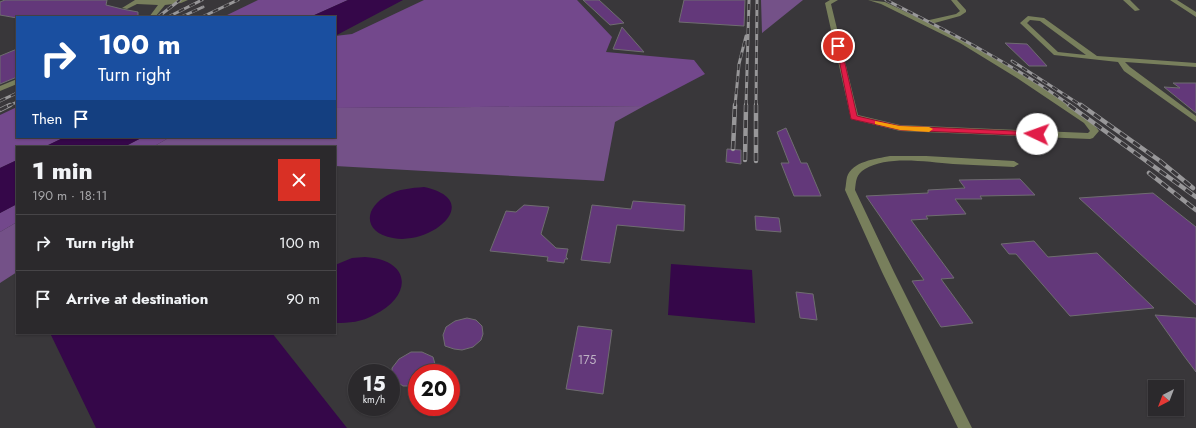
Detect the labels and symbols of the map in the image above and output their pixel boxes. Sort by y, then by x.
pin [821,29,855,63]
position arrow [1016,113,1058,155]
house number: 175 [578,351,596,369]
speed limit sign: 20 [408,364,460,416]
north arrow [1148,380,1184,416]

